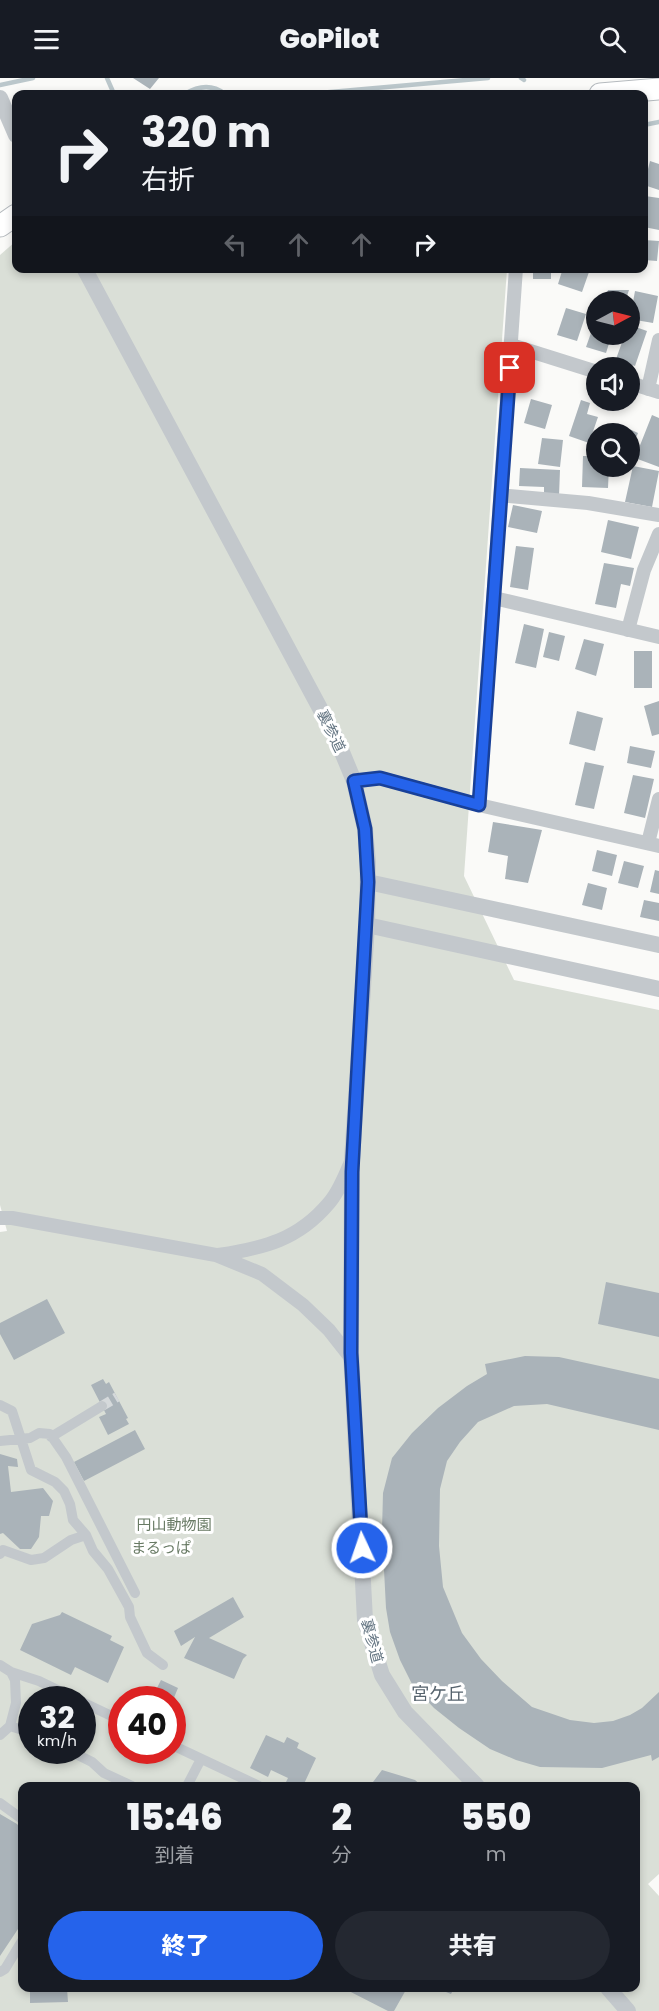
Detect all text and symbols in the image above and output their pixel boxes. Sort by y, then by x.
text: GoPilot [280,20,379,57]
icon: menu [30,23,63,56]
icon: search [596,23,629,56]
text: 320 m [141,103,271,162]
icon: right [42,114,120,192]
text: 右折 [141,161,195,198]
icon: left [219,228,252,261]
icon: ahead [282,228,315,261]
icon: ahead [345,228,378,261]
icon: right [408,228,441,261]
north arrow [586,291,640,345]
map controls [586,291,640,477]
pin [484,342,535,393]
icon: arrive [493,351,526,384]
button: sound [586,357,640,411]
button: search [586,423,640,477]
street label: 裏参道 [312,706,351,756]
park label: 円山動物園 [136,1514,212,1535]
position arrow [330,1516,394,1580]
park label: まるっぱ [131,1537,191,1558]
street label: 裏参道 [357,1616,388,1665]
district label: 宮ケ丘 [411,1681,465,1706]
speed limit sign: 40 [108,1686,186,1764]
text: 32 [39,1696,75,1739]
text: km/h [37,1730,77,1751]
text: 15:46 [127,1792,223,1843]
text: 2 [331,1792,352,1843]
text: 550 [461,1792,531,1843]
text: m [486,1840,506,1868]
text: 到着 [155,1841,195,1869]
text: 分 [332,1841,352,1869]
button: 終了 [48,1911,323,1980]
button: 共有 [335,1911,610,1980]

